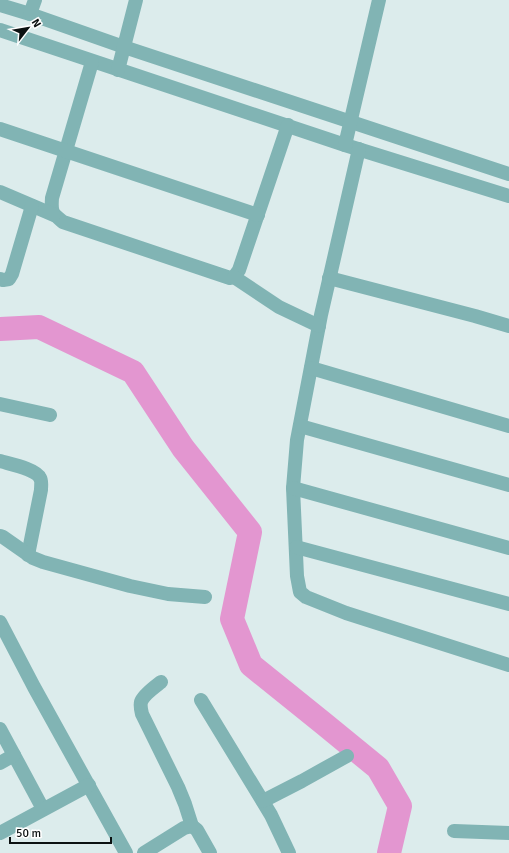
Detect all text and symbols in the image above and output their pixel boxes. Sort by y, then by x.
north arrow [8,8,48,48]
text: N [29,16,44,30]
scale bar [10,819,111,845]
text: 50 m [16,826,41,841]

